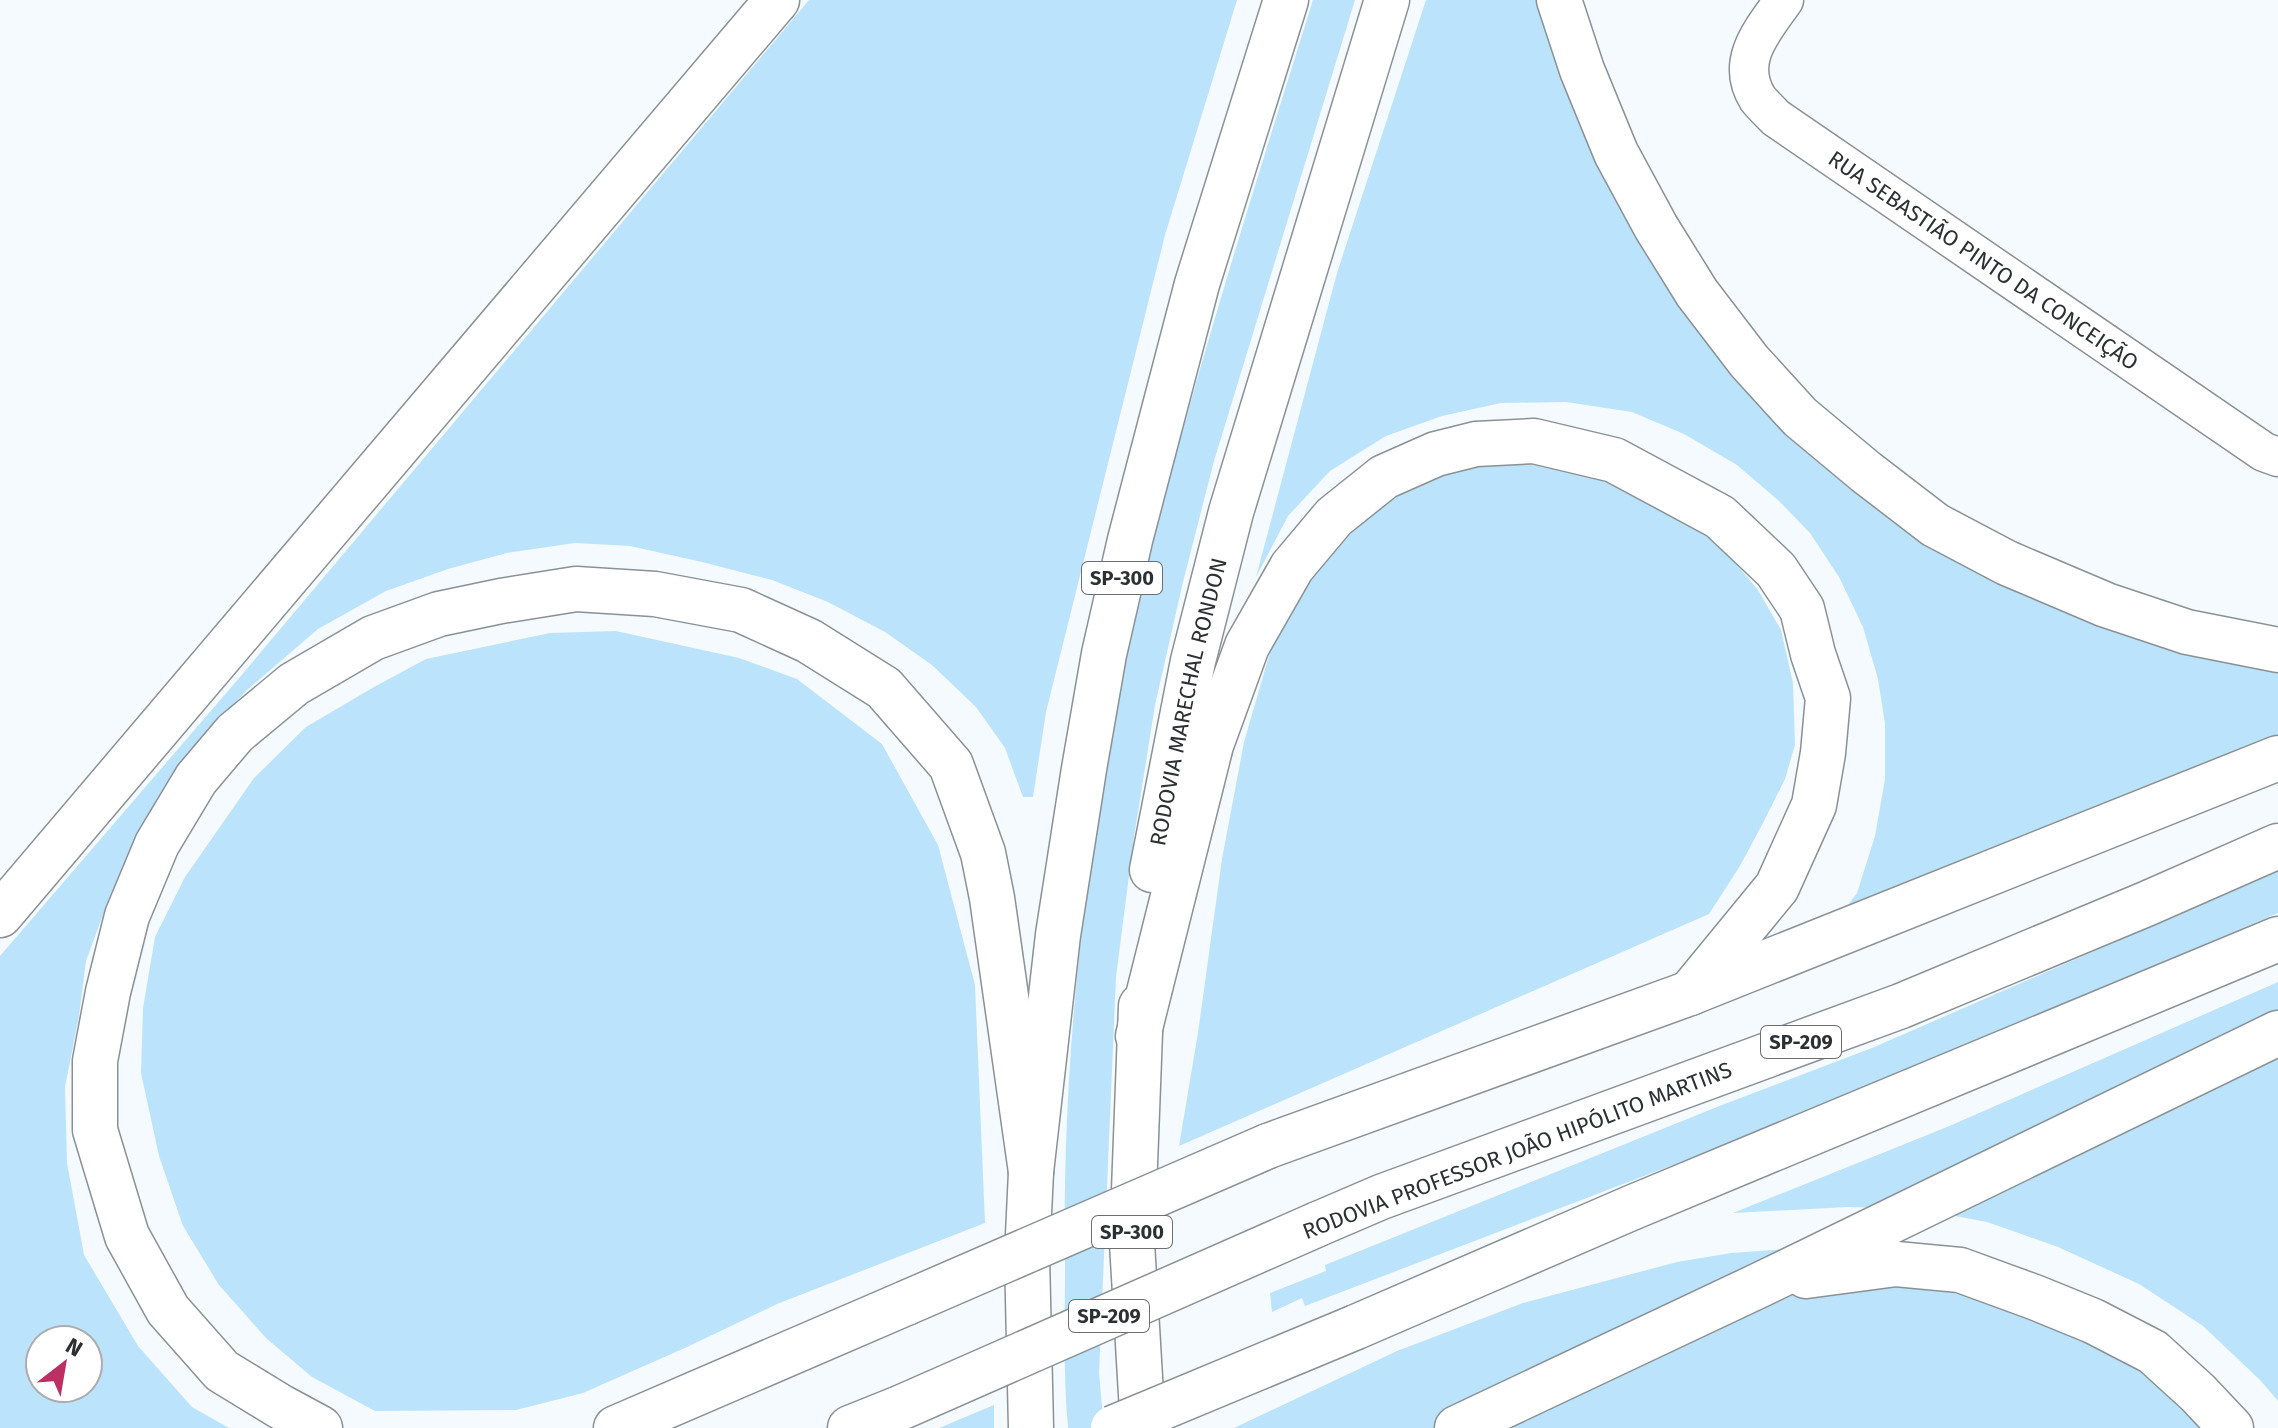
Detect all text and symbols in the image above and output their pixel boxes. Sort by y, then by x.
street label: RUA SEBASTIÃO PINTO DA CONCEIÇÃO [1823,145,2143,376]
street label: RODOVIA MARECHAL RONDON [1144,555,1233,848]
road number: SP-300 [1082,562,1162,594]
road number: SP-209 [1761,1026,1841,1058]
street label: RODOVIA PROFESSOR JOÃO HIPÓLITO MARTINS [1299,1056,1736,1245]
road number: SP-300 [1092,1216,1172,1248]
road number: SP-209 [1069,1300,1149,1332]
north arrow [24,1324,104,1404]
text: N [61,1332,87,1363]

